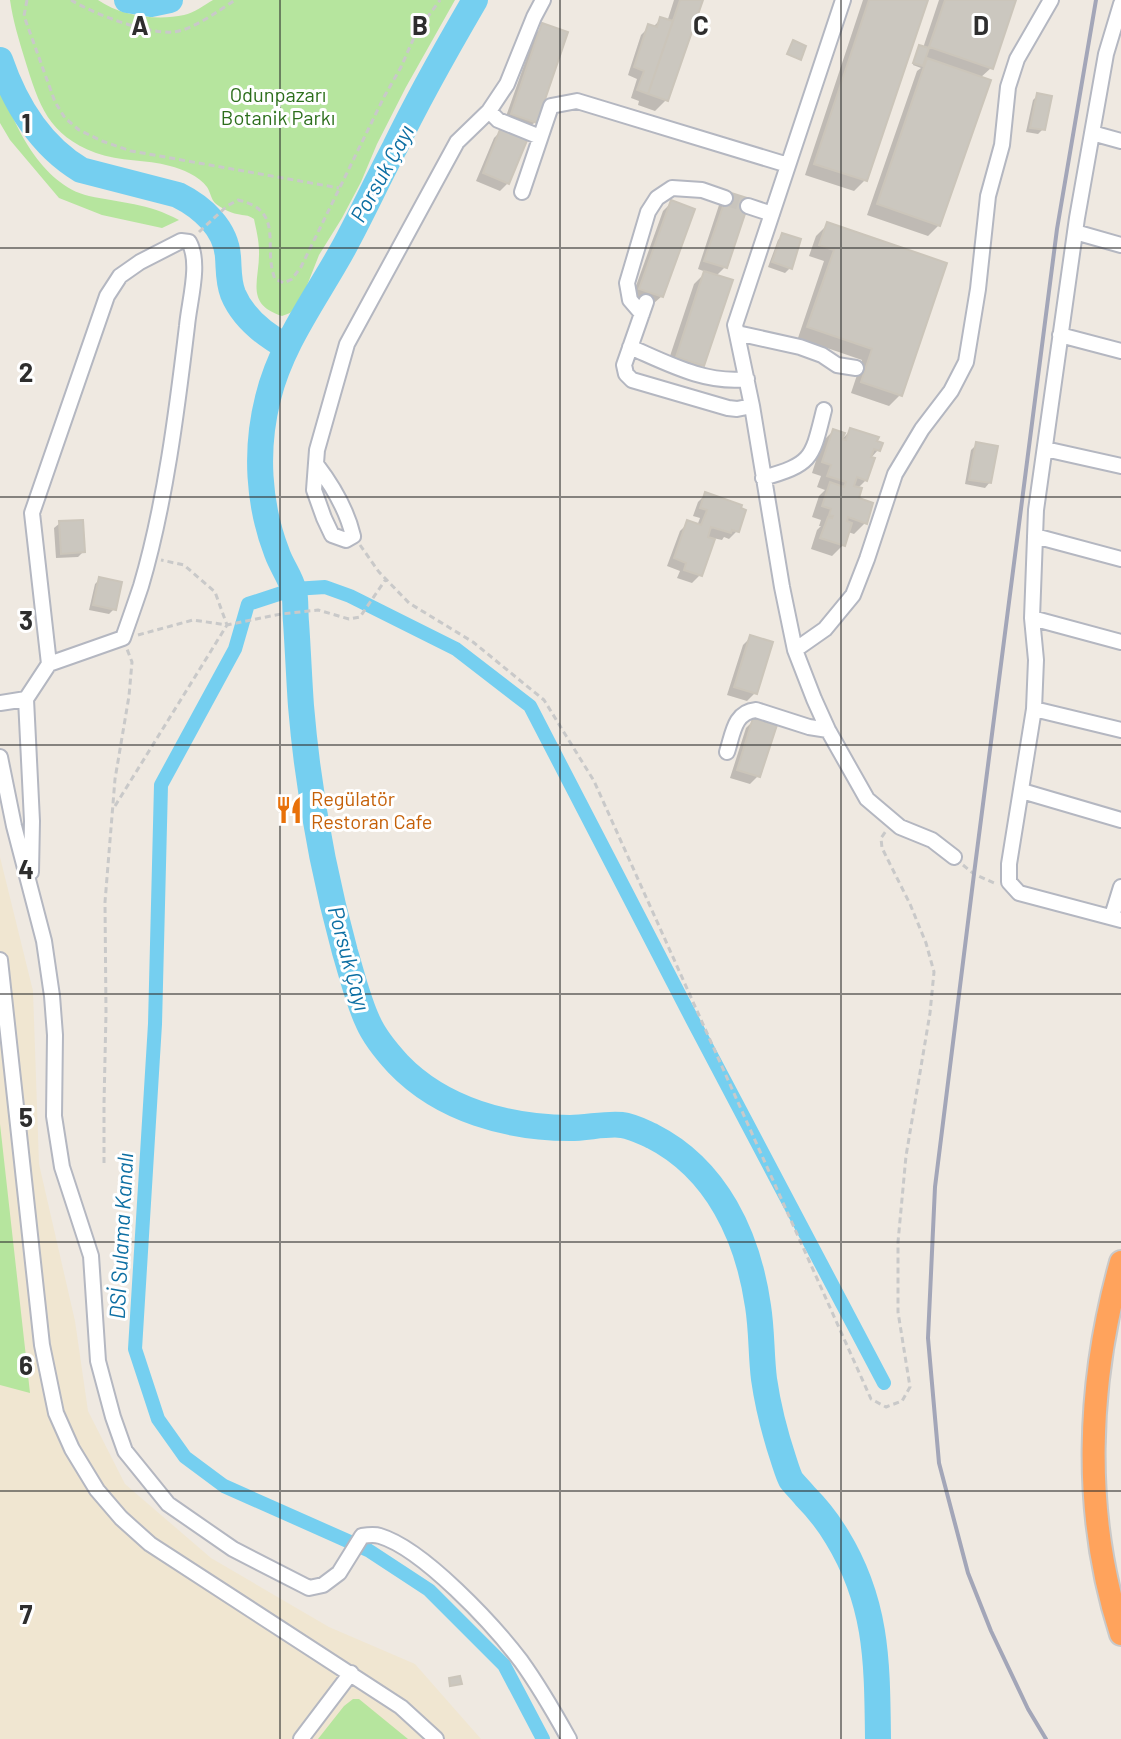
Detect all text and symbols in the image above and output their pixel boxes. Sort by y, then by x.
text: A [131,9,149,40]
text: B [412,9,428,40]
text: C [693,9,709,40]
text: D [973,9,989,40]
park label: Odunpazarı Botanik Parkı [221,82,335,129]
text: 1 [21,107,31,138]
water label: Porsuk Çayı [344,120,418,226]
text: 2 [19,356,33,387]
text: 3 [19,604,33,635]
place label: Regülatör Restoran Cafe [311,786,432,833]
restaurant icon: Regülatör Restoran Cafe [274,795,304,825]
text: 4 [18,853,34,884]
water label: Porsuk Çayı [324,903,376,1013]
text: 5 [19,1101,33,1132]
water label: DSİ Sulama Kanalı [103,1152,137,1320]
text: 6 [19,1349,33,1380]
text: 7 [20,1598,33,1629]

